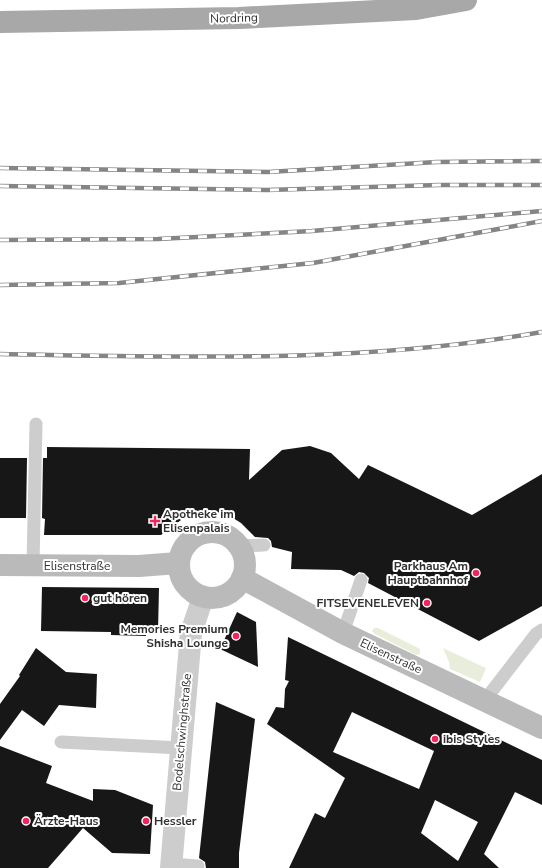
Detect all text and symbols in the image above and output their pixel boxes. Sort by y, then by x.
street label: Nordring [210,9,258,27]
place label: Apotheke im Elisenpalais [163,506,234,536]
marker: Apotheke im Elisenpalais [150,516,160,526]
street label: Elisenstraße [44,558,110,574]
place label: Parkhaus Am Hauptbahnhof [387,558,469,588]
marker: Parkhaus Am Hauptbahnhof [471,568,481,578]
place label: gut hören [93,590,147,606]
marker: gut hören [80,593,90,603]
place label: FITSEVENELEVEN [317,595,419,611]
marker: FITSEVENELEVEN [422,598,432,608]
place label: Memories Premium Shisha Lounge [120,621,228,651]
marker: Memories Premium Shisha Lounge [231,631,241,641]
street label: Elisenstraße [357,635,425,677]
street label: Bodelschwinghstraße [169,673,195,791]
place label: ibis Styles [443,731,500,747]
marker: ibis Styles [430,734,440,744]
place label: Ärzte-Haus [34,813,99,829]
place label: Hessler [154,813,197,829]
marker: Ärzte-Haus [21,816,31,826]
marker: Hessler [141,816,151,826]

